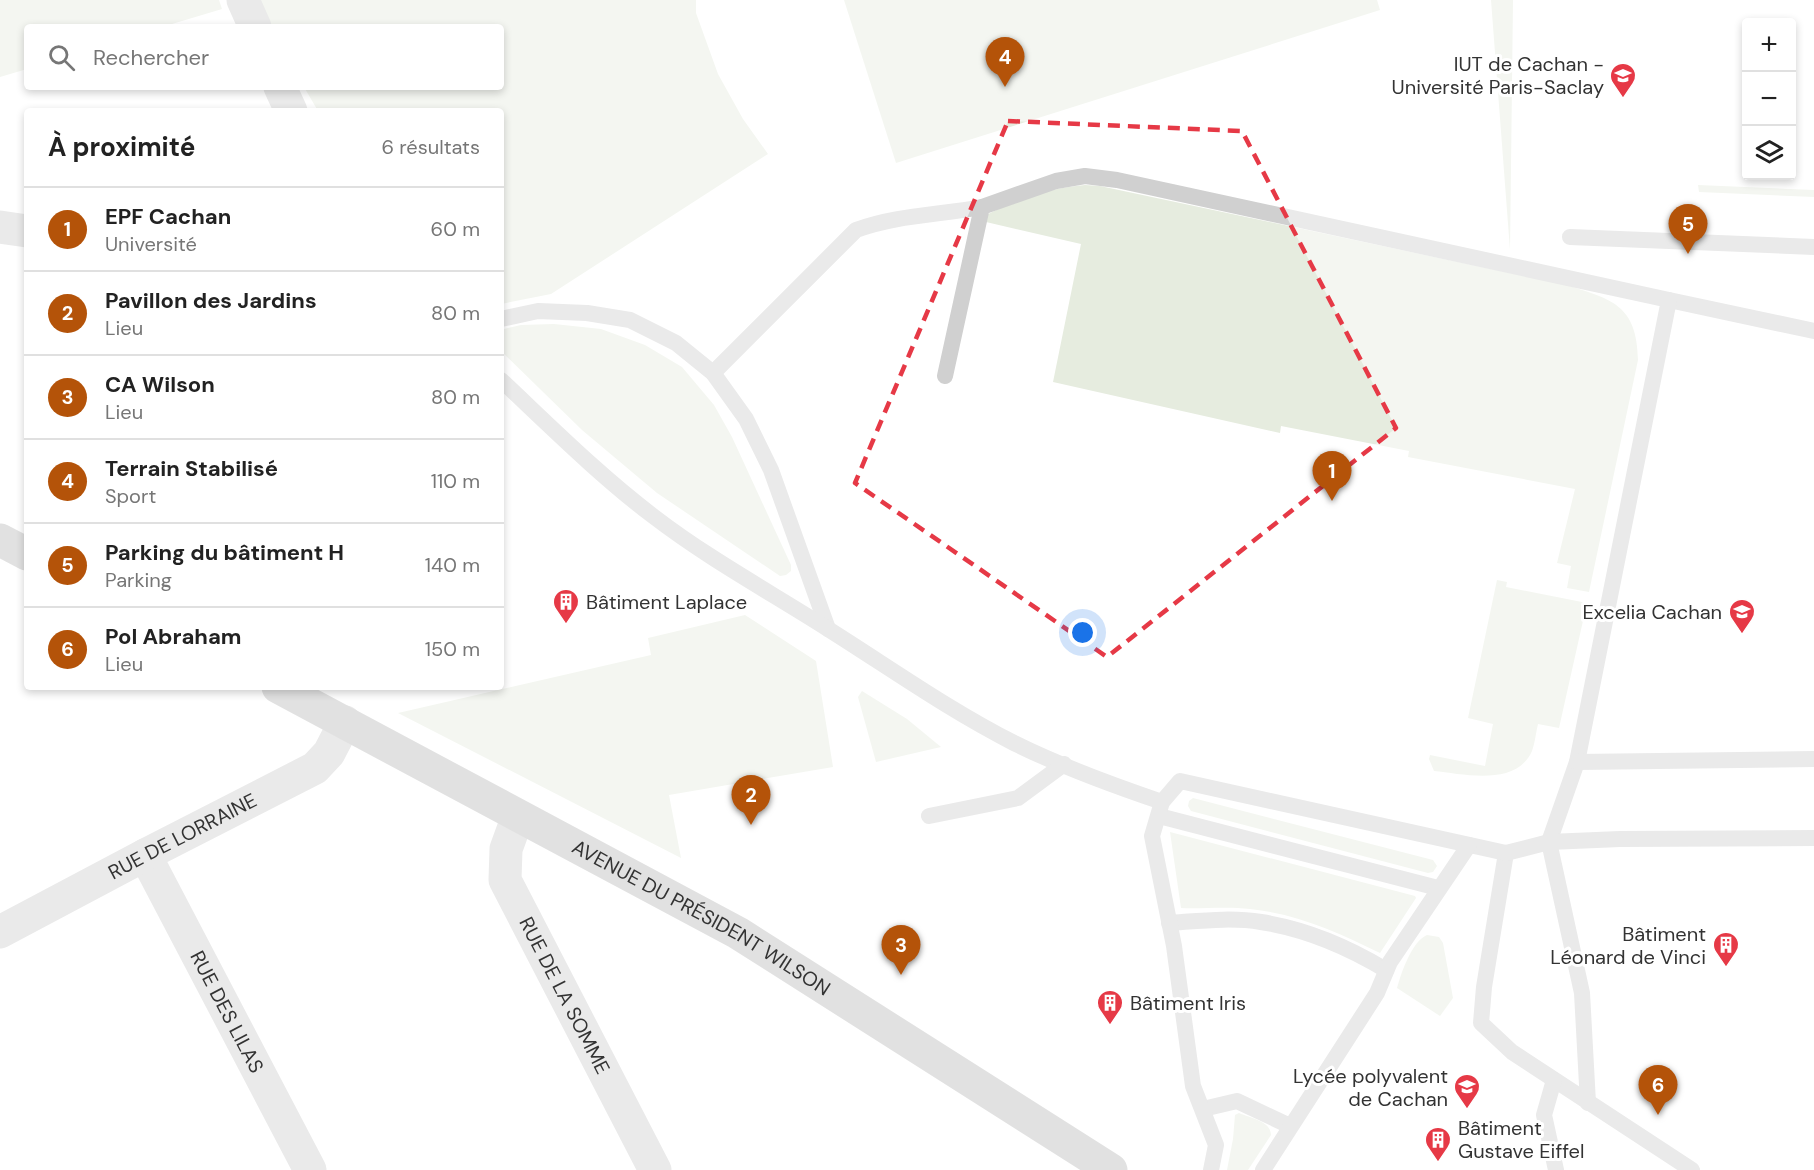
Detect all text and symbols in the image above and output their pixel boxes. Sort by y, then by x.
map controls [1742,18,1796,180]
button: + [1742,18,1796,72]
search box [24,24,504,90]
pin: 4 [986,38,1024,87]
icon: search [45,41,78,74]
text: Rechercher [93,43,209,72]
place label: IUT de Cachan - Université Paris-Saclay [1392,51,1604,100]
school or university icon: IUT de Cachan - Université Paris-Saclay [1608,61,1638,99]
button: − [1742,72,1796,126]
button: layers [1742,126,1796,180]
text: À proximité [48,130,195,164]
text: 6 résultats [381,134,480,160]
text: EPF Cachan [105,202,231,231]
pin: 5 [1668,204,1708,254]
text: 1 [64,216,71,242]
text: 60 m [431,216,480,242]
text: Université [105,231,197,257]
text: Pavillon des Jardins [105,286,317,315]
text: 2 [62,300,73,326]
text: 80 m [431,300,480,326]
text: Lieu [105,315,143,341]
text: CA Wilson [105,370,215,399]
text: 3 [61,384,74,410]
text: 80 m [431,384,480,410]
text: Lieu [105,399,143,425]
pin: 1 [1312,452,1352,501]
text: Terrain Stabilisé [105,454,278,483]
text: 4 [61,468,74,494]
text: 110 m [431,468,480,494]
text: Sport [105,483,156,509]
text: Parking du bâtiment H [105,538,344,567]
text: 5 [61,552,74,578]
text: 140 m [425,552,480,578]
text: Parking [105,567,172,593]
building icon: Bâtiment Laplace [551,587,581,625]
place label: Bâtiment Laplace [586,589,747,615]
school or university icon: Excelia Cachan [1727,597,1757,635]
place label: Excelia Cachan [1582,599,1722,625]
your location [1068,618,1097,647]
text: Pol Abraham [105,622,242,651]
text: 6 [61,636,74,662]
text: 150 m [425,636,480,662]
text: Lieu [105,651,143,677]
pin: 2 [732,776,771,825]
street label: RUE DE LORRAINE [104,787,261,885]
street label: AVENUE DU PRÉSIDENT WILSON [568,834,835,1001]
street label: RUE DE LA SOMME [513,912,616,1078]
place label: Bâtiment Léonard de Vinci [1550,921,1706,970]
pin: 3 [882,926,920,975]
building icon: Bâtiment Léonard de Vinci [1711,930,1741,968]
street label: RUE DES LILAS [184,946,270,1077]
building icon: Bâtiment Iris [1095,988,1125,1026]
place label: Bâtiment Iris [1130,990,1246,1016]
place label: Lycée polyvalent de Cachan [1293,1063,1448,1112]
pin: 6 [1638,1066,1678,1115]
school or university icon: Lycée polyvalent de Cachan [1452,1072,1482,1110]
place label: Bâtiment Gustave Eiffel [1458,1115,1584,1164]
building icon: Bâtiment Gustave Eiffel [1423,1125,1453,1163]

